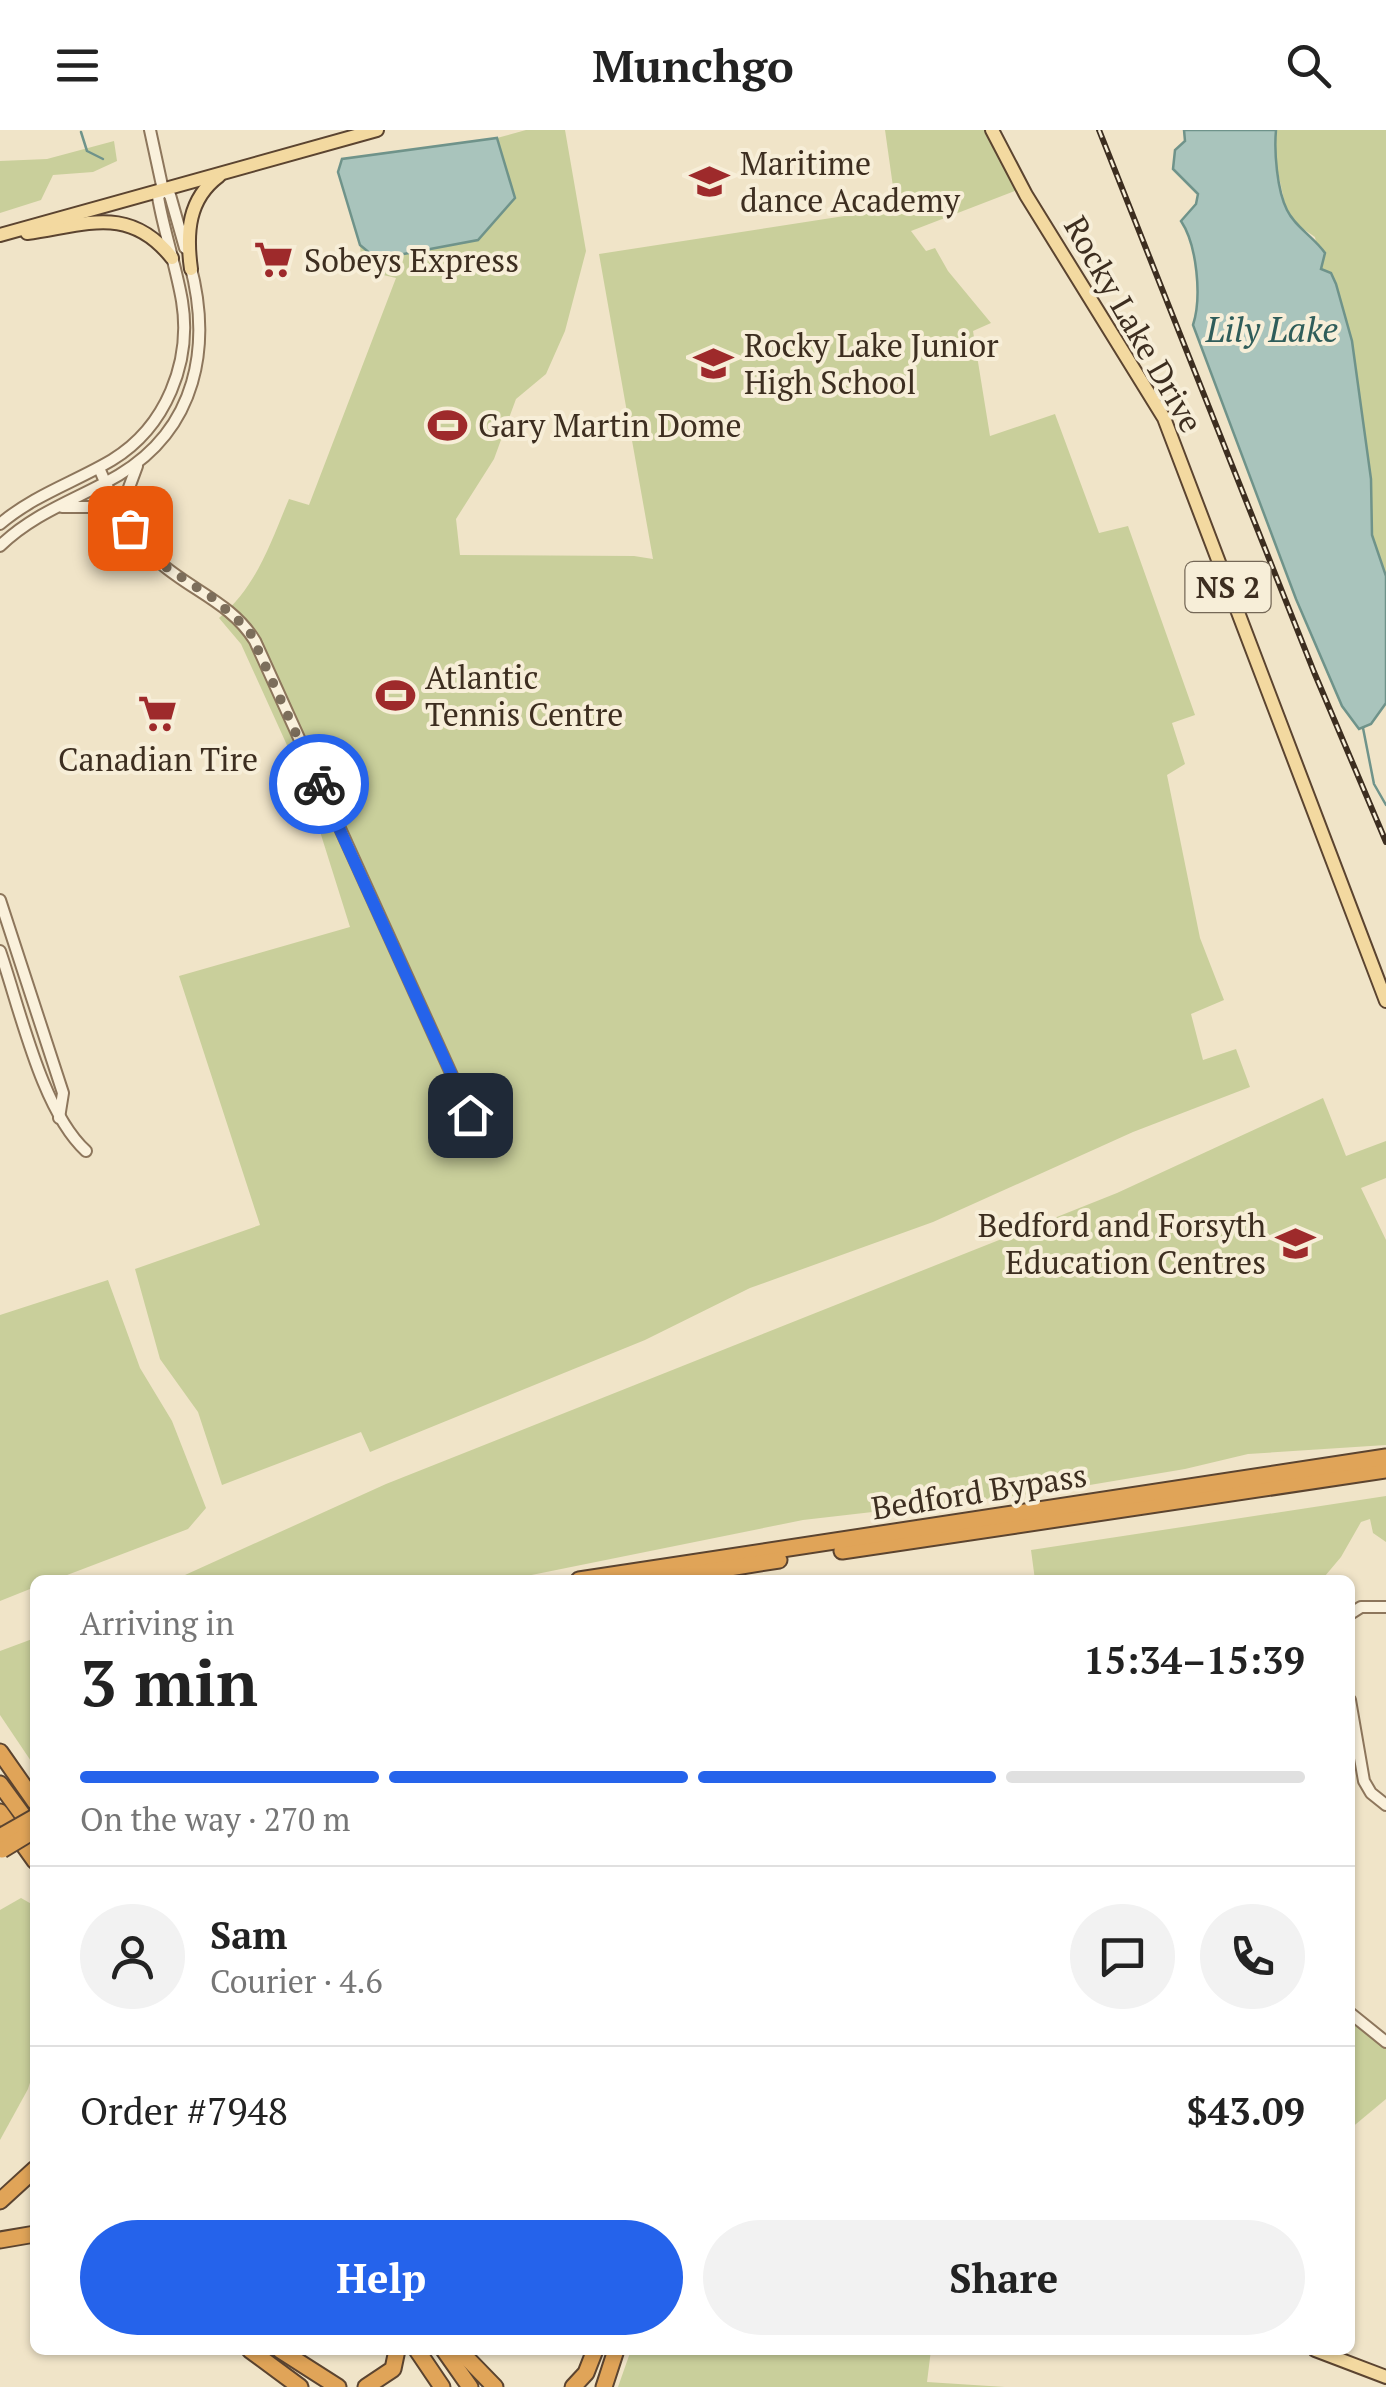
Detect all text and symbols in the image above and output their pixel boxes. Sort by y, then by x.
text: Munchgo [592,35,794,95]
icon: menu [50,38,105,93]
icon: search [1281,38,1336,93]
place label: Maritime dance Academy [740,142,961,221]
school or university icon: Maritime dance Academy [689,160,731,202]
street label: Rocky Lake Drive [1055,208,1213,440]
supermarket icon: Sobeys Express [253,239,295,281]
place label: Sobeys Express [304,239,519,281]
water label: Lily Lake [1205,306,1338,352]
place label: Rocky Lake Junior High School [744,324,999,403]
school or university icon: Rocky Lake Junior High School [693,342,735,384]
sports icon: Gary Martin Dome [427,404,469,446]
place label: Gary Martin Dome [478,404,742,446]
pin [88,486,173,571]
icon: bag [103,501,158,556]
road number: NS 2 [1186,562,1270,612]
place label: Atlantic Tennis Centre [425,656,623,735]
sports icon: Atlantic Tennis Centre [374,674,416,716]
supermarket icon: Canadian Tire [137,693,179,735]
courier [269,734,369,834]
place label: Canadian Tire [58,738,258,780]
icon: bike [292,757,347,812]
pin [428,1073,513,1158]
icon: home [443,1088,498,1143]
place label: Bedford and Forsyth Education Centres [978,1204,1266,1283]
school or university icon: Bedford and Forsyth Education Centres [1275,1222,1317,1264]
street label: Bedford Bypass [868,1453,1090,1529]
text: Arriving in [80,1602,234,1644]
text: 15:34–15:39 [1083,1635,1305,1685]
text: 3 min [80,1638,258,1725]
text: On the way · 270 m [80,1798,350,1840]
button: person [80,1904,185,2009]
button: chat [1070,1904,1175,2009]
button: phone [1200,1904,1305,2009]
text: Sam [210,1910,287,1960]
text: Courier · 4.6 [210,1960,382,2002]
text: Order #7948 [80,2086,288,2136]
text: $43.09 [1186,2086,1305,2136]
button: Help [80,2220,683,2335]
button: Share [703,2220,1305,2335]

